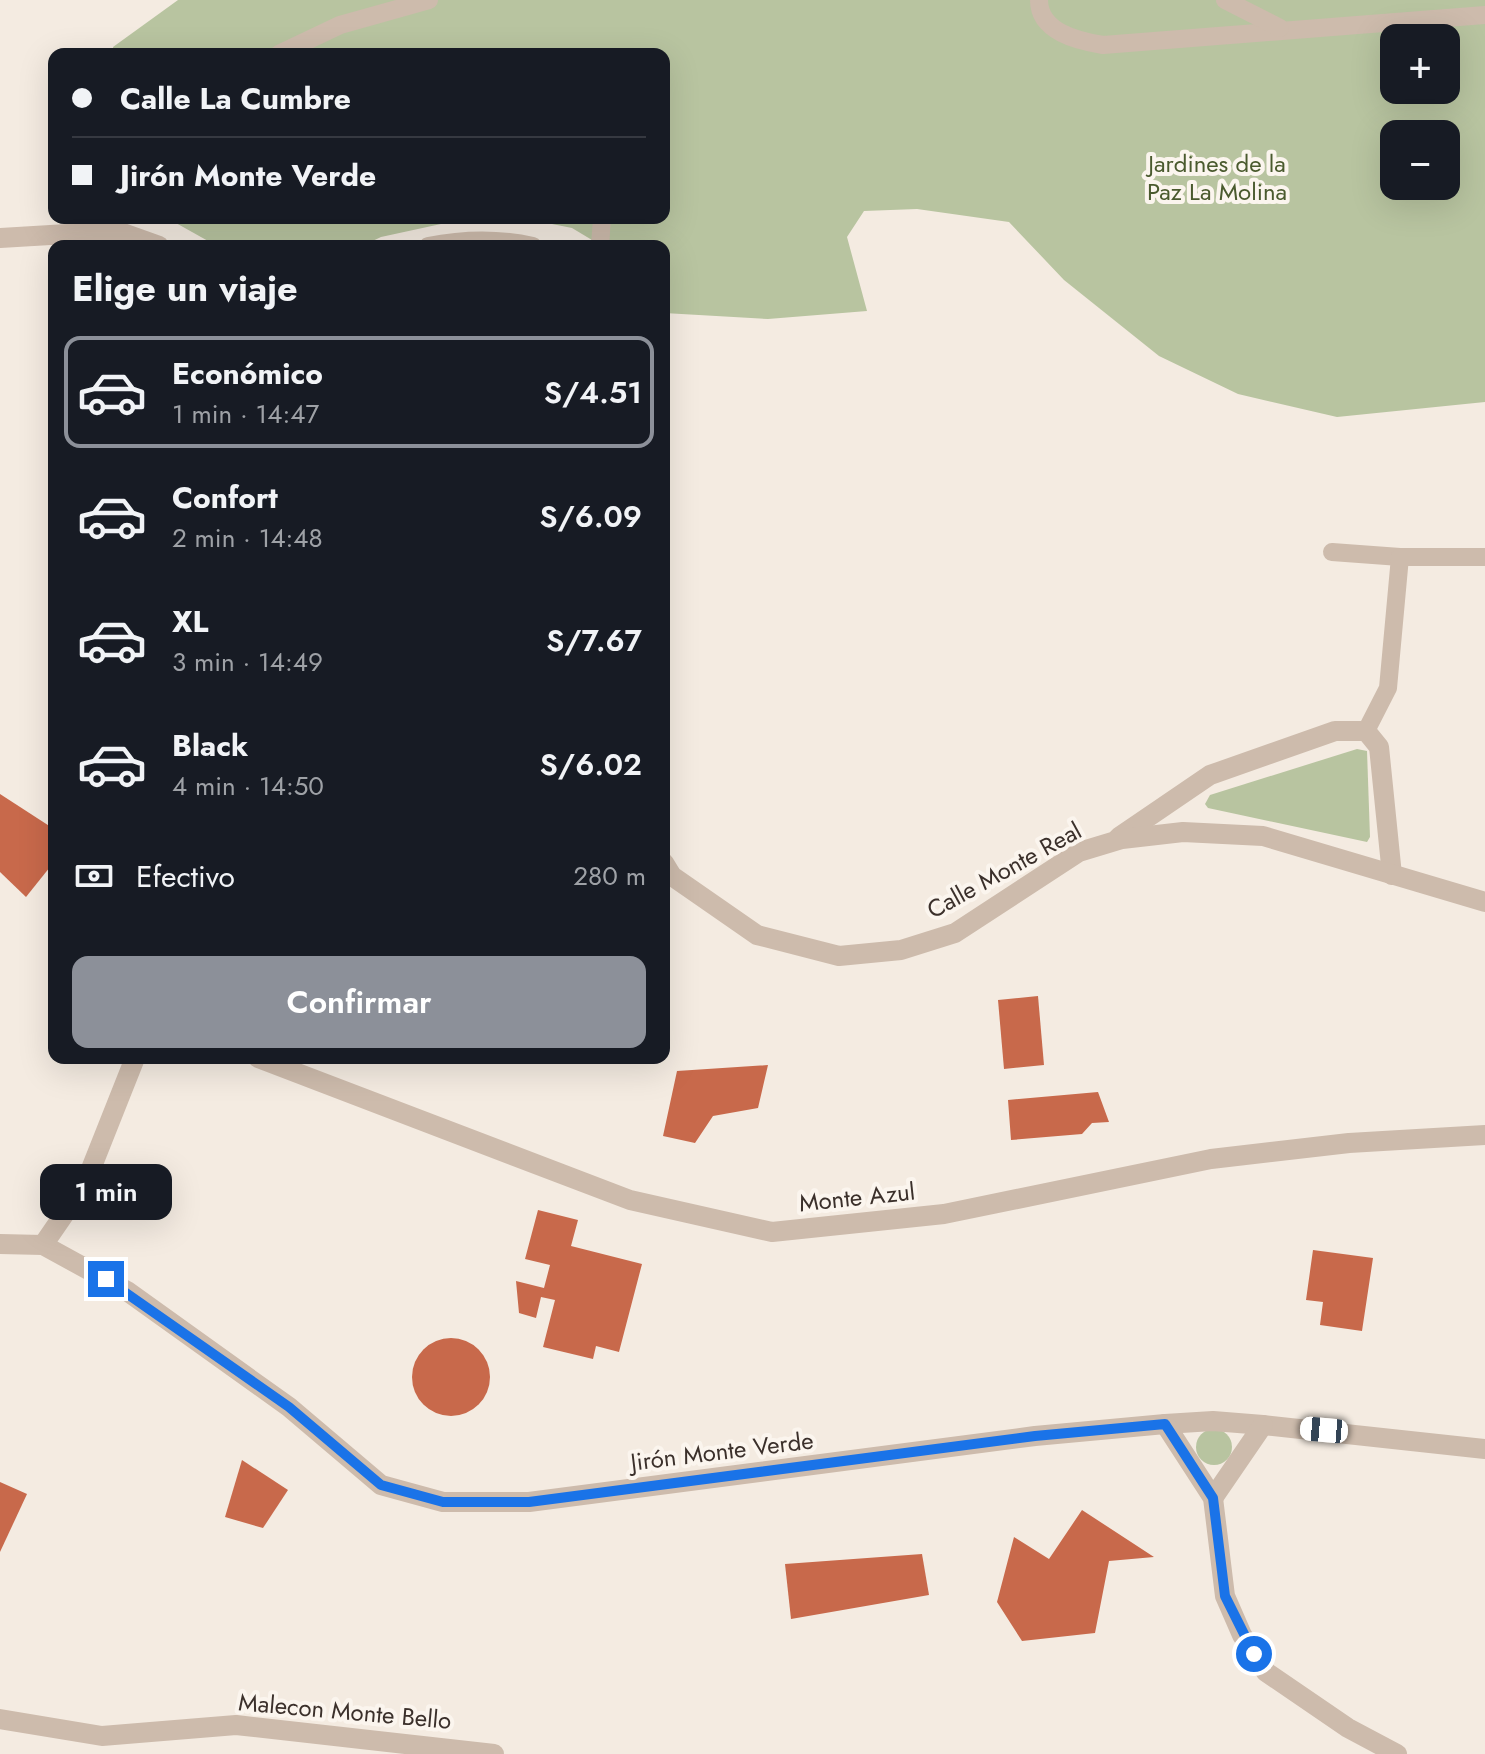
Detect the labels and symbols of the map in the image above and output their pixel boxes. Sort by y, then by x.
park label: Jardines de la Paz La Molina [1145,146,1287,209]
street label: Calle Monte Real [920,813,1088,927]
callout: 1 min [40,1163,172,1219]
street label: Monte Azul [797,1174,917,1220]
route end [88,1261,124,1297]
car [1299,1416,1349,1444]
street label: Jirón Monte Verde [626,1422,815,1480]
route start [1236,1636,1272,1672]
street label: Malecon Monte Bello [237,1684,453,1738]

